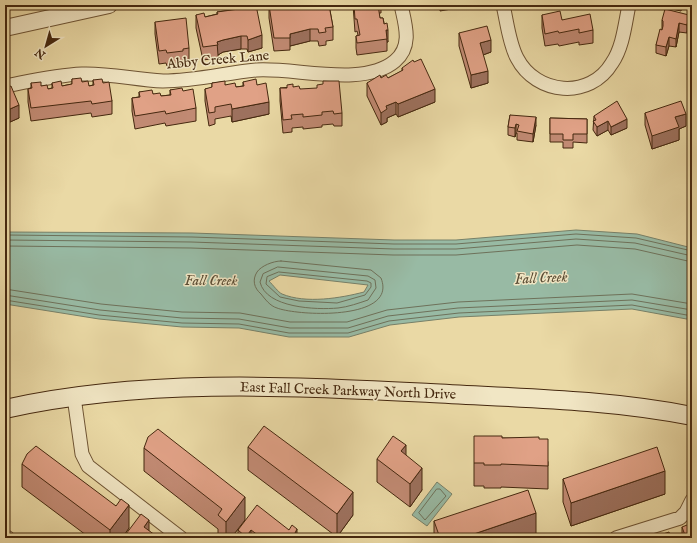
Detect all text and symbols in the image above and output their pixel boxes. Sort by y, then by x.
north arrow [26,26,66,66]
text: N [32,44,49,62]
street label: Abby Creek Lane [165,47,270,74]
water label: Fall Creek [514,267,568,289]
water label: Fall Creek [184,271,238,290]
street label: East Fall Creek Parkway North Drive [240,378,457,404]

